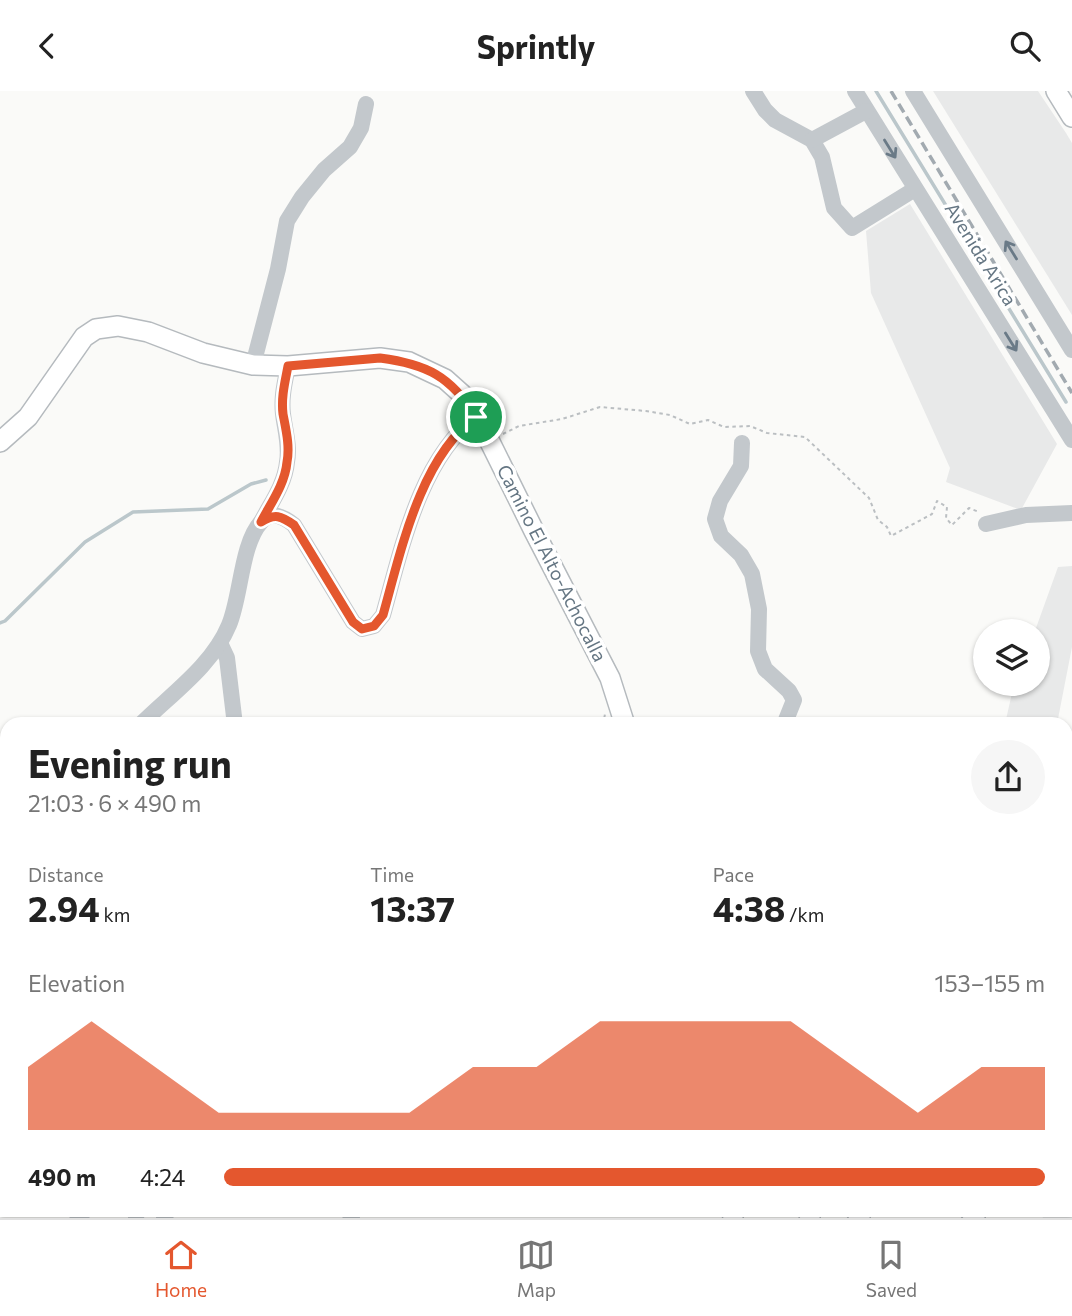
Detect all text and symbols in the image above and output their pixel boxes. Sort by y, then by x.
text: Sprintly [477,26,595,66]
icon: back [28,27,66,65]
icon: search [1006,27,1044,65]
one-way arrow [884,139,898,159]
street label: Avenida Arica [941,198,1022,309]
one-way arrow [1003,240,1017,260]
one-way arrow [1005,331,1019,351]
pin [446,387,506,447]
icon: arrive [457,398,495,436]
street label: Camino El Alto-Achocalla [493,460,612,665]
map controls [973,619,1050,696]
button: layers [973,619,1050,696]
text: Evening run [28,739,232,786]
button: share [971,740,1045,814]
text: 21:03 · 6 × 490 m [28,789,201,817]
text: Distance [28,863,104,886]
text: Time [370,863,414,886]
text: Pace [713,863,754,886]
text: 2.94 [28,886,100,929]
text: 13:37 [370,886,455,929]
text: 4:38 [713,886,785,929]
text: km [100,903,130,926]
text: /km [785,903,824,926]
text: Elevation [28,969,125,997]
text: 153–155 m [935,969,1045,997]
text: 490 m [28,1163,96,1191]
text: 4:24 [140,1163,185,1191]
tab: Home [155,1236,207,1301]
tab: Map [517,1236,556,1301]
tab: Saved [866,1236,917,1301]

